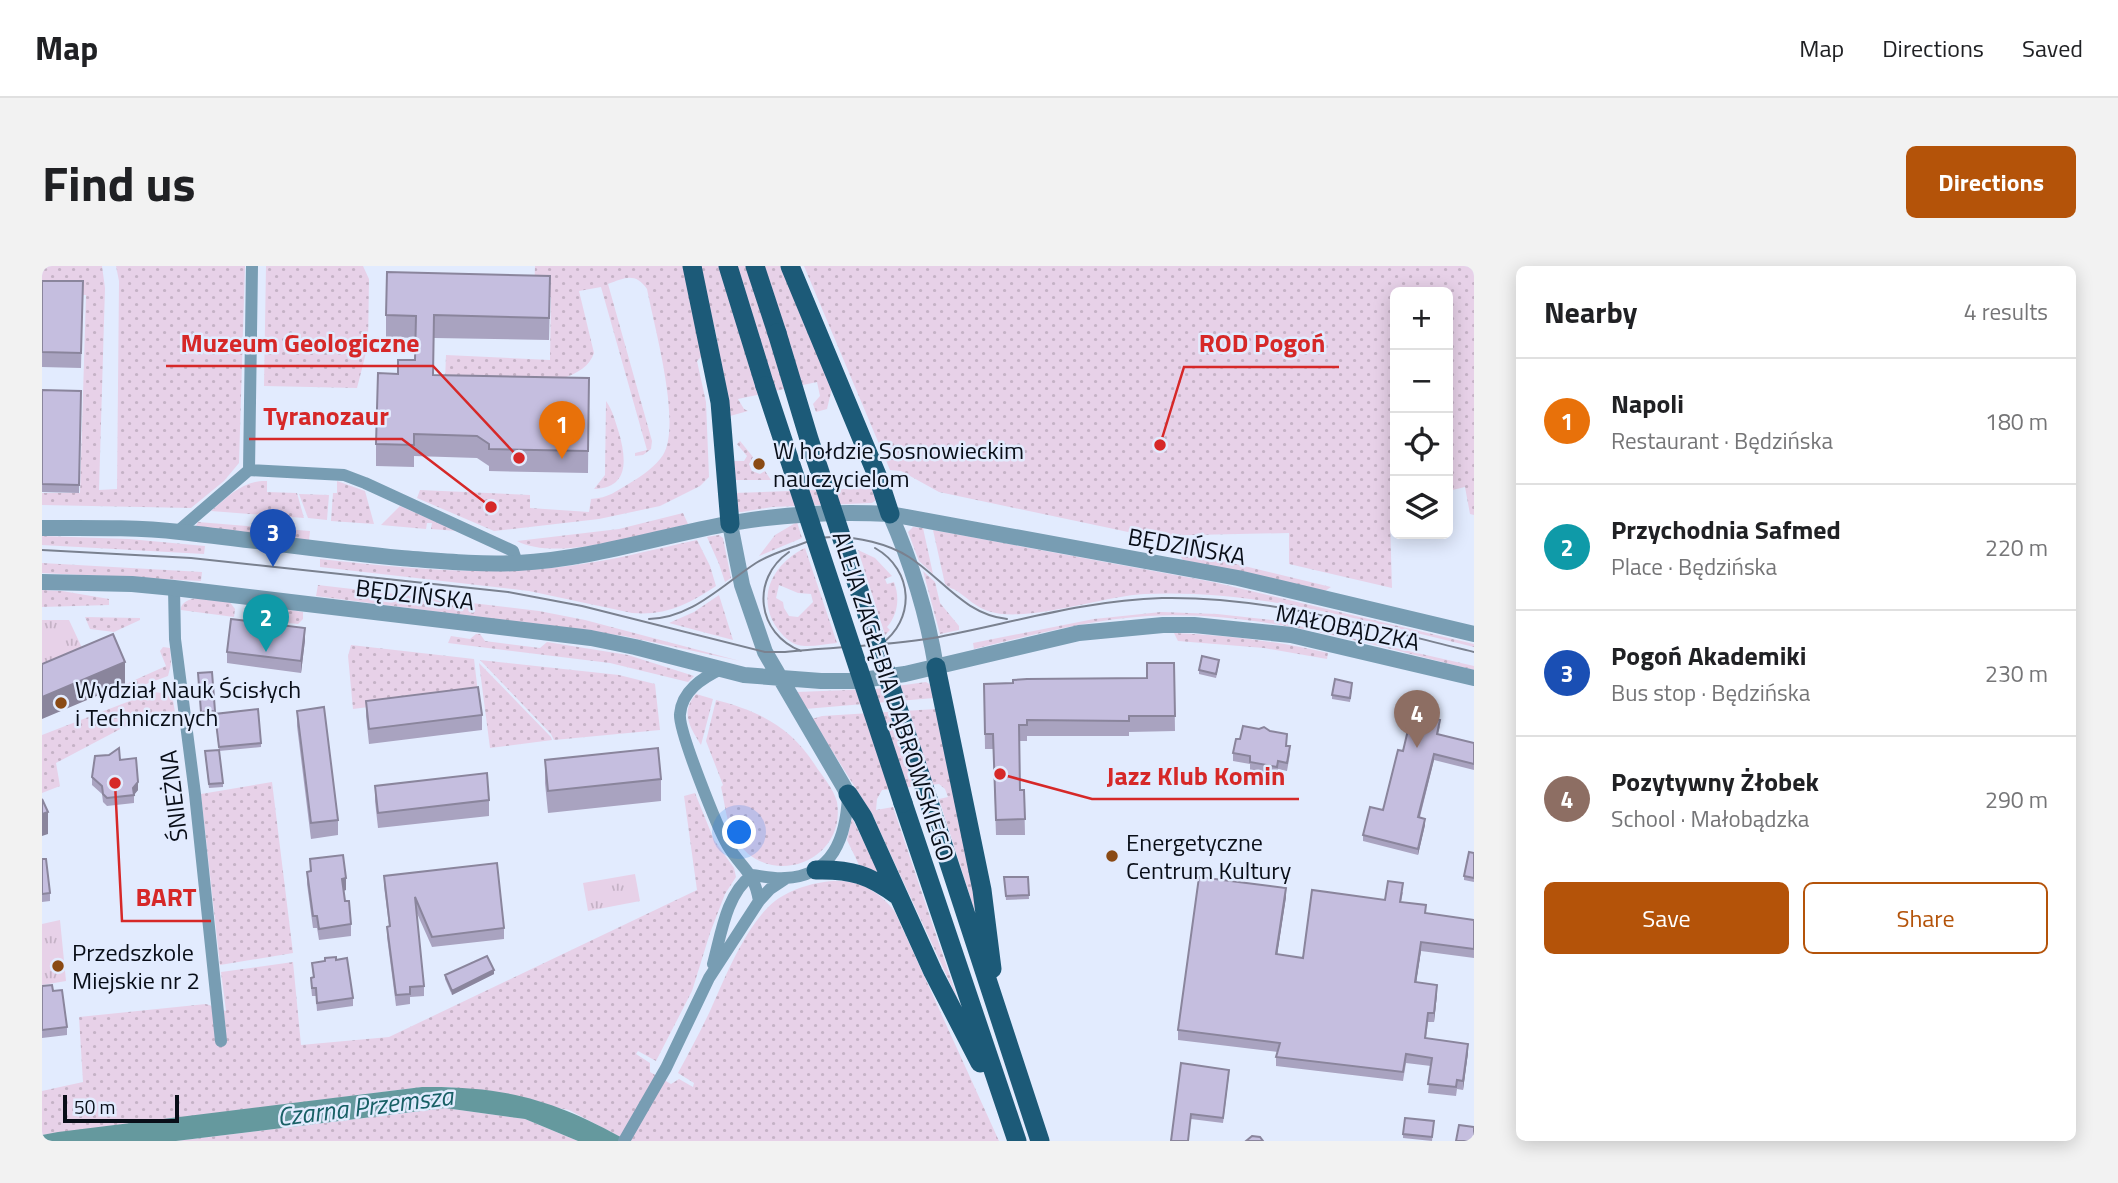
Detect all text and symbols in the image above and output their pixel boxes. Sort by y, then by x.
text: Map [35,23,98,73]
text: Map [1799,30,1844,66]
text: Directions [1882,30,1984,66]
text: Saved [2022,30,2083,66]
text: Find us [42,145,196,220]
button: Directions [1906,146,2076,218]
map controls [1390,287,1453,539]
button: + [1390,287,1453,350]
text: Nearby [1544,289,1637,335]
text: 4 results [1964,294,2048,329]
callout: Muzeum Geologiczne [166,319,433,366]
callout: ROD Pogoń [1184,320,1339,367]
text: Muzeum Geologiczne [180,323,420,362]
text: ROD Pogoń [1199,323,1325,362]
button: − [1390,350,1453,413]
text: Napoli [1611,384,1684,423]
callout: Tyranozaur [249,392,402,439]
text: Tyranozaur [263,396,389,435]
pin: 1 [539,401,585,459]
text: 1 [1561,404,1573,439]
text: 180 m [1985,404,2048,439]
button: locate [1390,413,1453,476]
text: Restaurant · Będzińska [1611,423,1833,458]
place label: W hołdzie Sosnowieckim nauczycielom [773,432,1024,496]
marker: W hołdzie Sosnowieckim nauczycielom [751,456,767,472]
button: layers [1390,476,1453,539]
pin: 3 [250,509,296,567]
text: Przychodnia Safmed [1611,510,1841,549]
street label: BĘDZIŃSKA [1125,518,1249,574]
street label: ALEJA ZAGŁĘBIA DĄBROWSKIEGO [824,527,964,865]
text: 2 [1561,530,1573,565]
text: 220 m [1985,530,2048,565]
text: Place · Będzińska [1611,549,1777,584]
street label: BĘDZIŃSKA [354,569,476,619]
pin: 2 [243,594,289,652]
street label: MAŁOBĄDZKA [1273,594,1423,660]
text: Pogoń Akademiki [1611,636,1806,675]
text: 3 [1561,656,1573,691]
text: 230 m [1985,656,2048,691]
place label: Wydział Nauk Ścisłych i Technicznych [75,671,301,735]
text: Bus stop · Będzińska [1611,675,1810,710]
pin: 4 [1394,690,1440,748]
marker: Wydział Nauk Ścisłych i Technicznych [53,695,69,711]
street label: ŚNIEŻNA [150,748,196,844]
callout: Jazz Klub Komin [1092,752,1299,799]
text: Jazz Klub Komin [1107,756,1285,795]
text: Pozytywny Żłobek [1611,762,1819,801]
text: 4 [1561,782,1573,817]
text: 290 m [1985,782,2048,817]
text: School · Małobądzka [1611,801,1809,836]
your location [722,815,756,849]
place label: Energetyczne Centrum Kultury [1126,824,1292,888]
marker: Energetyczne Centrum Kultury [1104,848,1120,864]
callout: BART [122,874,211,921]
text: BART [135,877,197,916]
button: Save [1544,882,1789,954]
button: Share [1803,882,2048,954]
place label: Przedszkole Miejskie nr 2 [72,934,200,998]
marker: Przedszkole Miejskie nr 2 [50,958,66,974]
water label: Czarna Przemsza [275,1076,457,1136]
scale bar [63,1092,178,1124]
text: 50 m [74,1092,115,1121]

